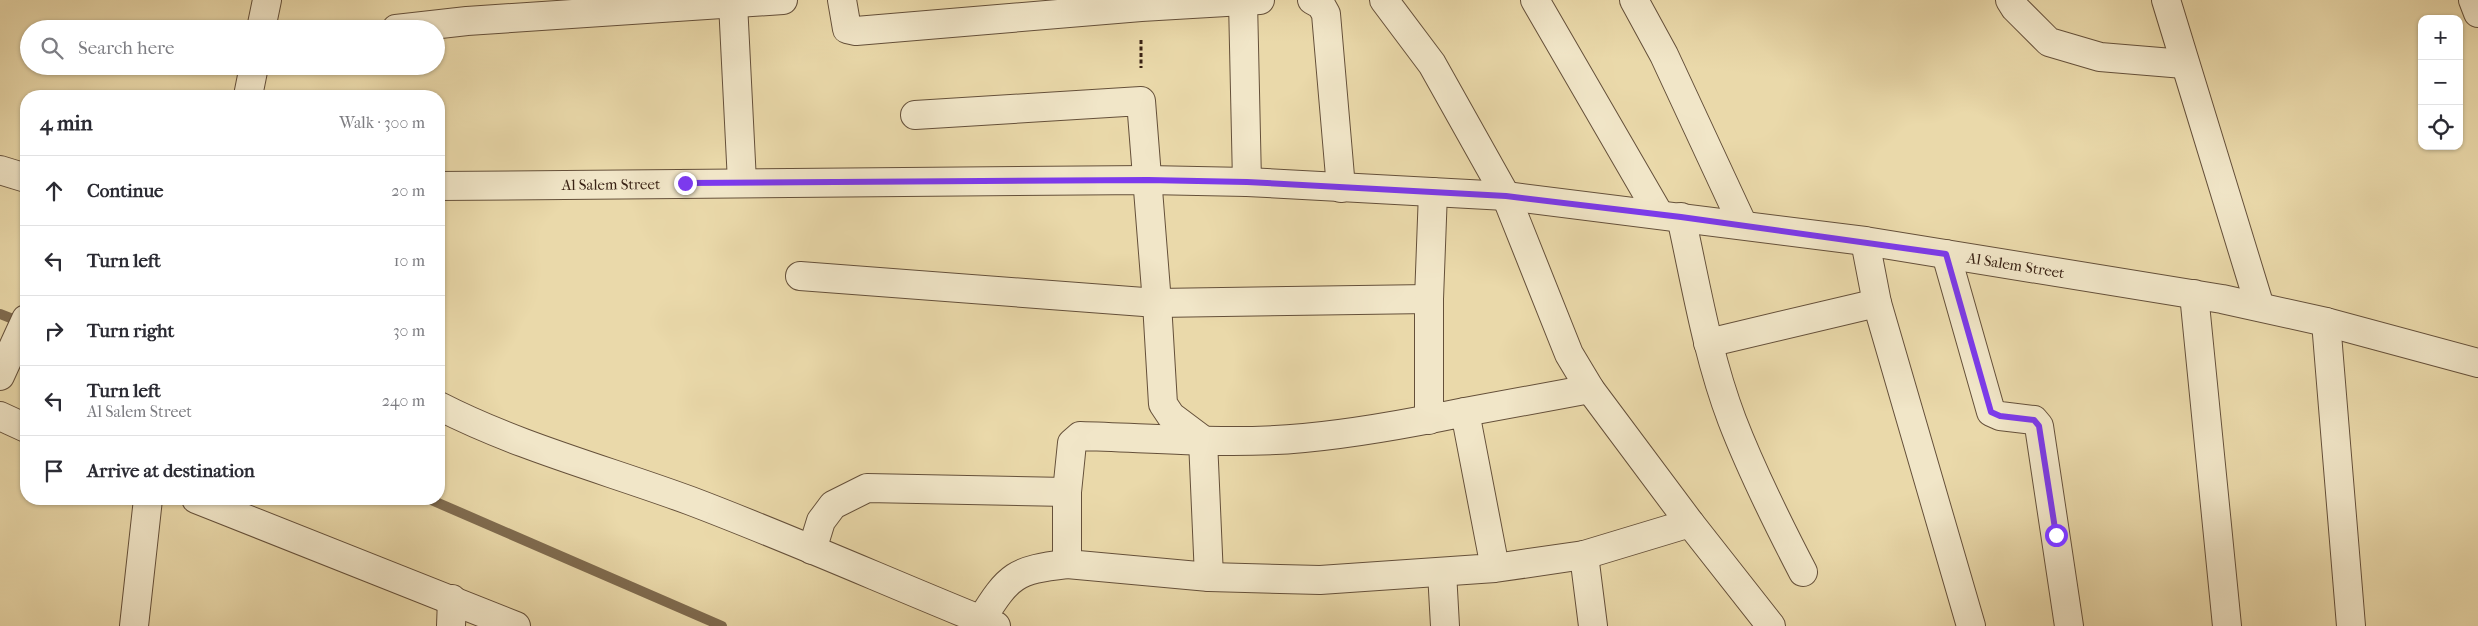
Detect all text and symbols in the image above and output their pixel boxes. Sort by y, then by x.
map controls [2418,15,2463,150]
button: + [2418,15,2463,60]
search box [20,20,445,75]
icon: search [38,34,66,62]
text: Search here [78,37,174,59]
button: − [2418,60,2463,105]
button: locate [2418,105,2463,150]
text: 4 min [40,111,93,135]
text: Walk · 300 m [339,113,425,132]
route end [674,172,697,195]
street label: Al Salem Street [561,175,661,194]
icon: ahead [40,177,68,205]
text: Continue [87,180,163,202]
text: 20 m [391,181,425,200]
icon: left [40,247,68,275]
street label: Al Salem Street [1965,249,2067,282]
text: Turn left [87,250,161,272]
text: 10 m [394,251,425,270]
icon: right [40,317,68,345]
text: Turn right [87,320,174,342]
text: 30 m [393,321,425,340]
text: Turn left [87,380,161,402]
icon: left [40,387,68,415]
text: 240 m [382,391,425,410]
text: Al Salem Street [87,402,192,421]
icon: arrive [40,457,68,485]
text: Arrive at destination [87,460,255,482]
route start [2045,524,2068,547]

